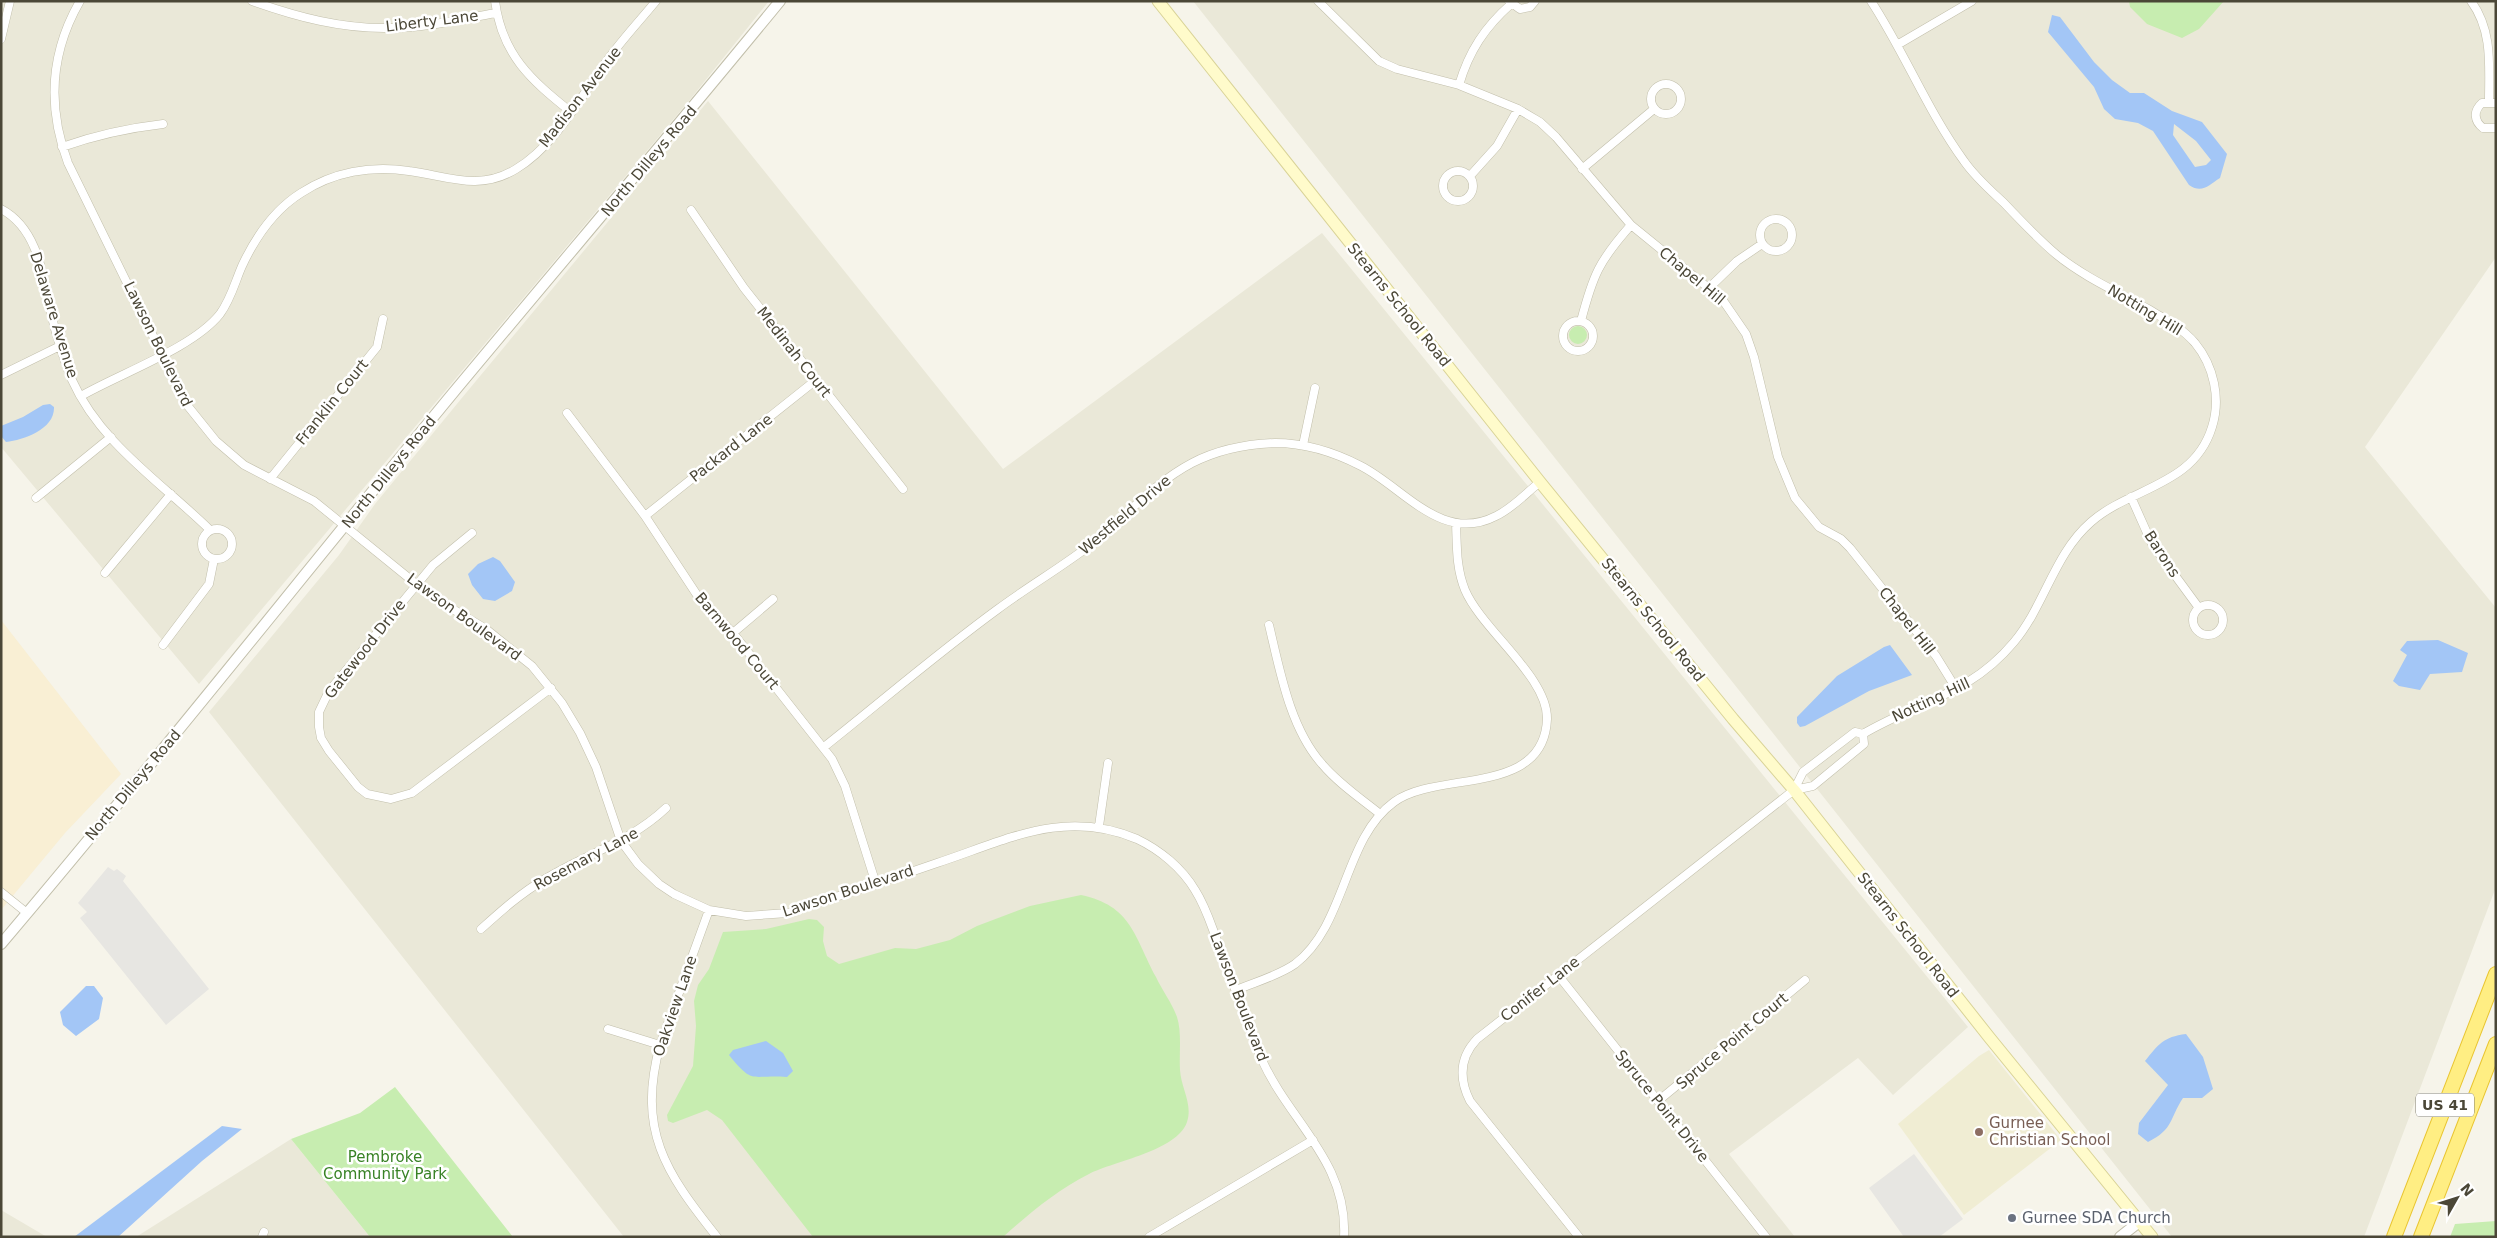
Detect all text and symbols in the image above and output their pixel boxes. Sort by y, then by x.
street label: Liberty Lane [385,6,479,36]
street label: Madison Avenue [535,43,625,151]
street label: North Dilleys Road [597,102,701,220]
street label: Stearns School Road [1344,239,1454,371]
street label: Chapel Hill [1655,243,1729,309]
street label: Delaware Avenue [26,250,82,380]
street label: Lawson Boulevard [120,279,196,409]
street label: Notting Hill [2104,281,2186,339]
street label: Medinah Court [753,303,835,401]
street label: Franklin Court [292,355,372,448]
street label: Packard Lane [686,410,776,486]
street label: North Dilleys Road [338,412,440,532]
street label: Westfield Drive [1076,471,1174,559]
street label: Barons [2140,527,2184,581]
street label: Stearns School Road [1598,554,1708,686]
street label: Lawson Boulevard [403,569,525,665]
street label: Chapel Hill [1875,584,1939,658]
street label: Barnwood Court [691,589,783,693]
street label: Gatewood Drive [321,596,409,702]
street label: Notting Hill [1889,674,1973,726]
street label: North Dilleys Road [81,726,185,844]
street label: Rosemary Lane [531,824,641,894]
street label: Lawson Boulevard [780,861,916,921]
street label: Stearns School Road [1853,869,1963,1001]
street label: Lawson Boulevard [1206,930,1272,1064]
street label: Oakview Lane [649,953,701,1059]
street label: Conifer Lane [1497,953,1583,1025]
street label: Spruce Point Court [1673,989,1792,1093]
street label: Spruce Point Drive [1611,1046,1713,1166]
road number: US 41 [2416,1094,2474,1116]
place label: Gurnee Christian School [1989,1114,2110,1149]
marker: Gurnee Christian School [1973,1126,1985,1138]
park label: Pembroke Community Park [323,1148,447,1183]
north arrow [2432,1173,2482,1223]
text: N [2457,1180,2477,1199]
place label: Gurnee SDA Church [2022,1209,2171,1227]
marker: Gurnee SDA Church [2006,1212,2018,1224]

